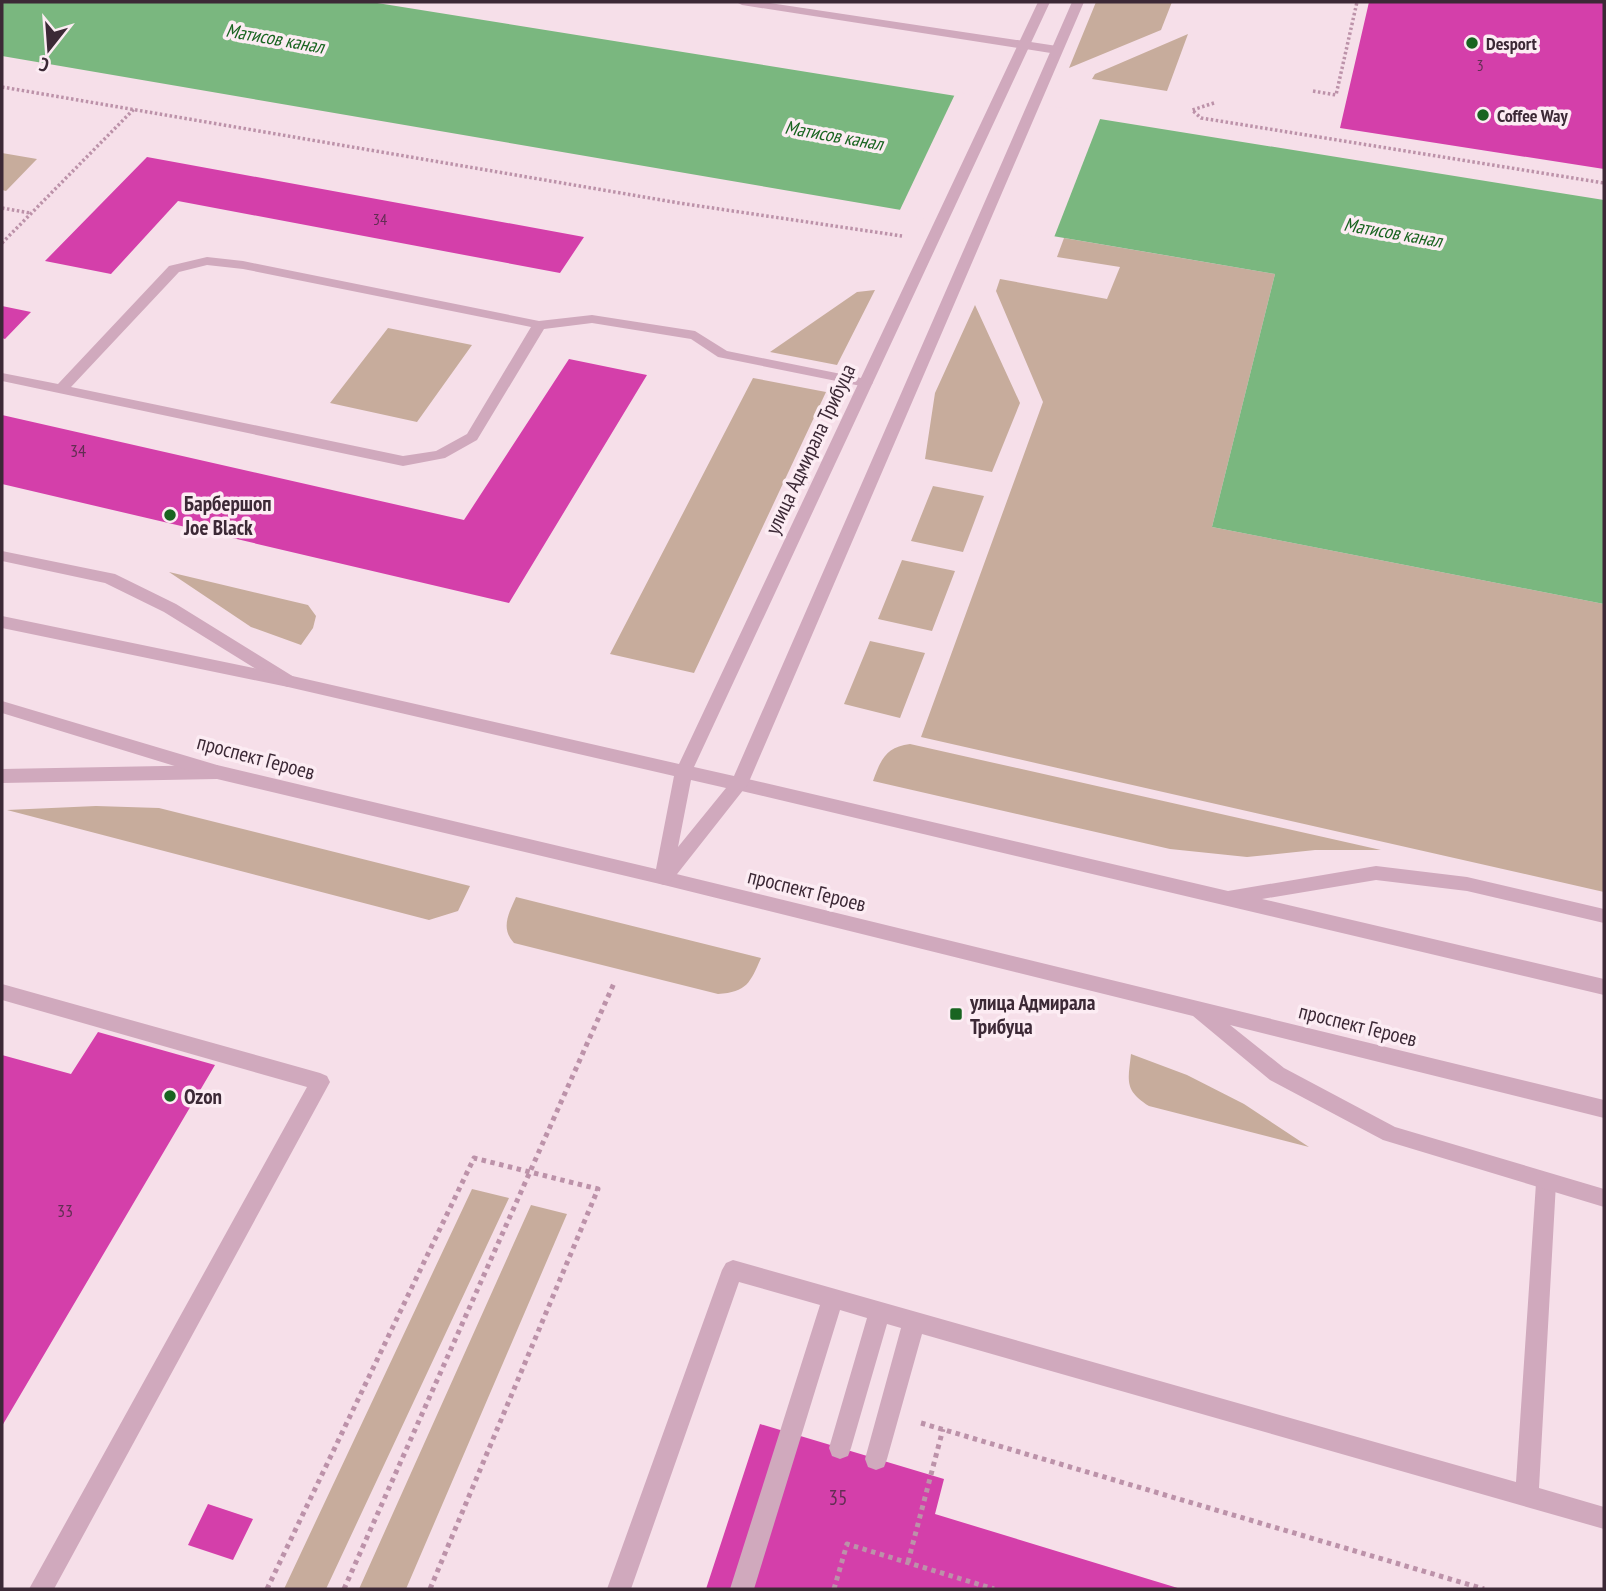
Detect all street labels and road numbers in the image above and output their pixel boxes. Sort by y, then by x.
street label: улица Адмирала Трибуца [759,360,861,538]
street label: проспект Героев [194,728,318,786]
street label: проспект Героев [745,862,869,918]
street label: проспект Героев [1296,997,1420,1053]

